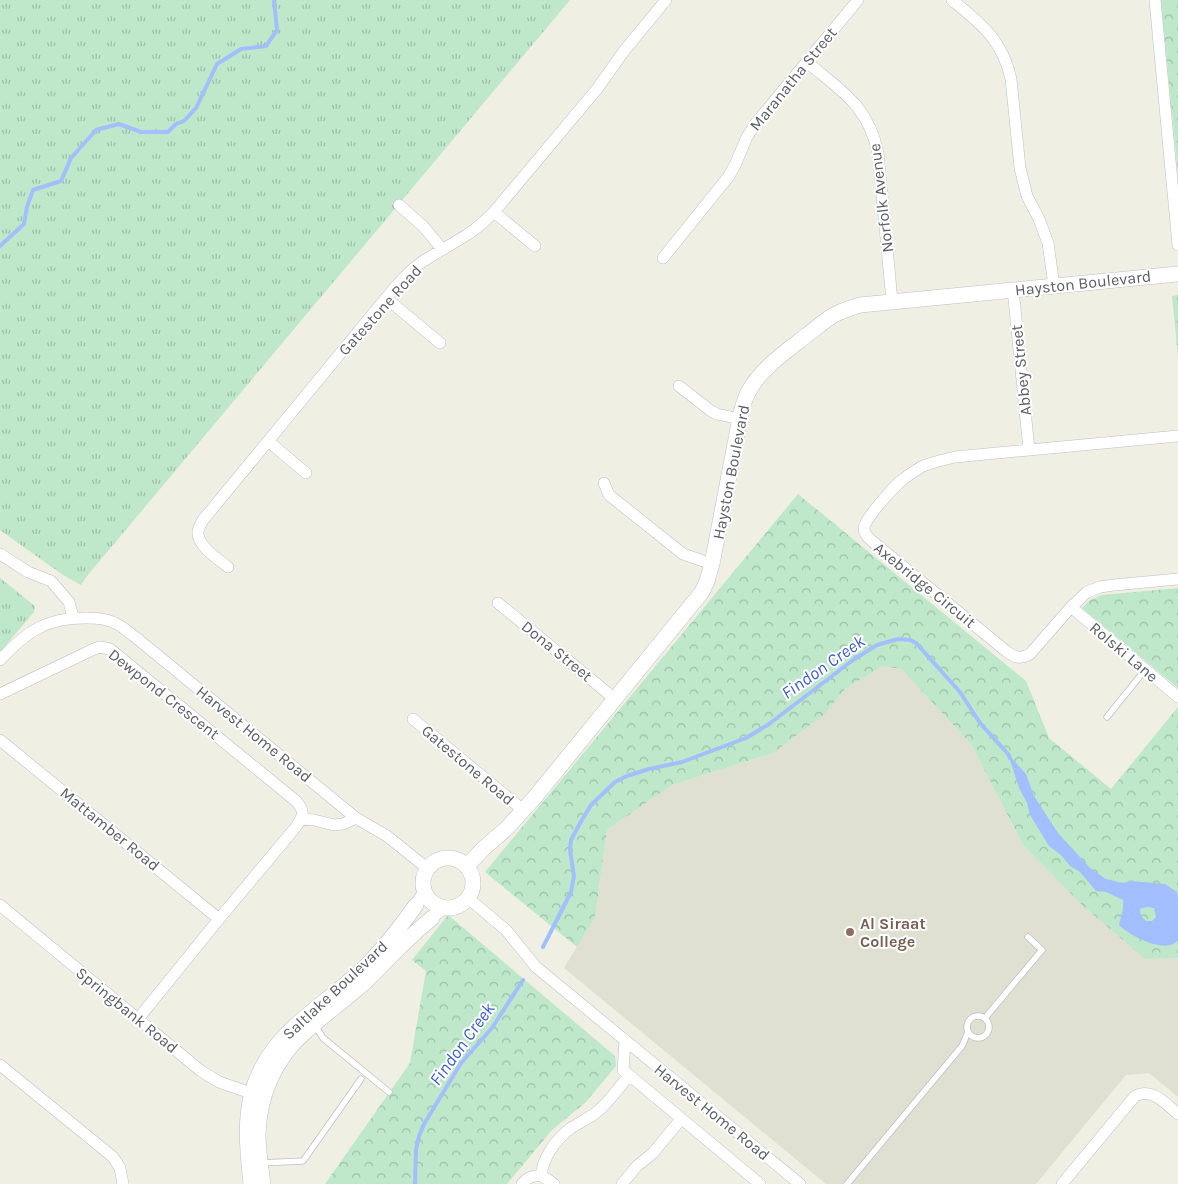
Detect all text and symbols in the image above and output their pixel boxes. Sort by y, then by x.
street label: Maranatha Street [745,23,841,135]
street label: Norfolk Avenue [865,142,897,254]
street label: Gatestone Road [334,261,426,359]
street label: Hayston Boulevard [1014,266,1152,300]
street label: Abbey Street [1007,323,1035,417]
street label: Hayston Boulevard [709,403,753,541]
street label: Axebridge Circuit [870,538,980,632]
street label: Dona Street [518,617,596,685]
street label: Rolski Lane [1086,618,1162,686]
water label: Findon Creek [777,630,870,704]
street label: Dewpond Crescent [105,645,223,743]
street label: Harvest Home Road [192,682,316,786]
street label: Gatestone Road [418,721,518,809]
street label: Mattamber Road [57,783,163,875]
place label: Al Siraat College [860,914,926,951]
marker: Al Siraat College [844,926,856,938]
street label: Saltlake Boulevard [279,937,391,1043]
street label: Springbank Road [72,963,182,1057]
water label: Findon Creek [425,998,500,1090]
street label: Harvest Home Road [650,1060,774,1164]

